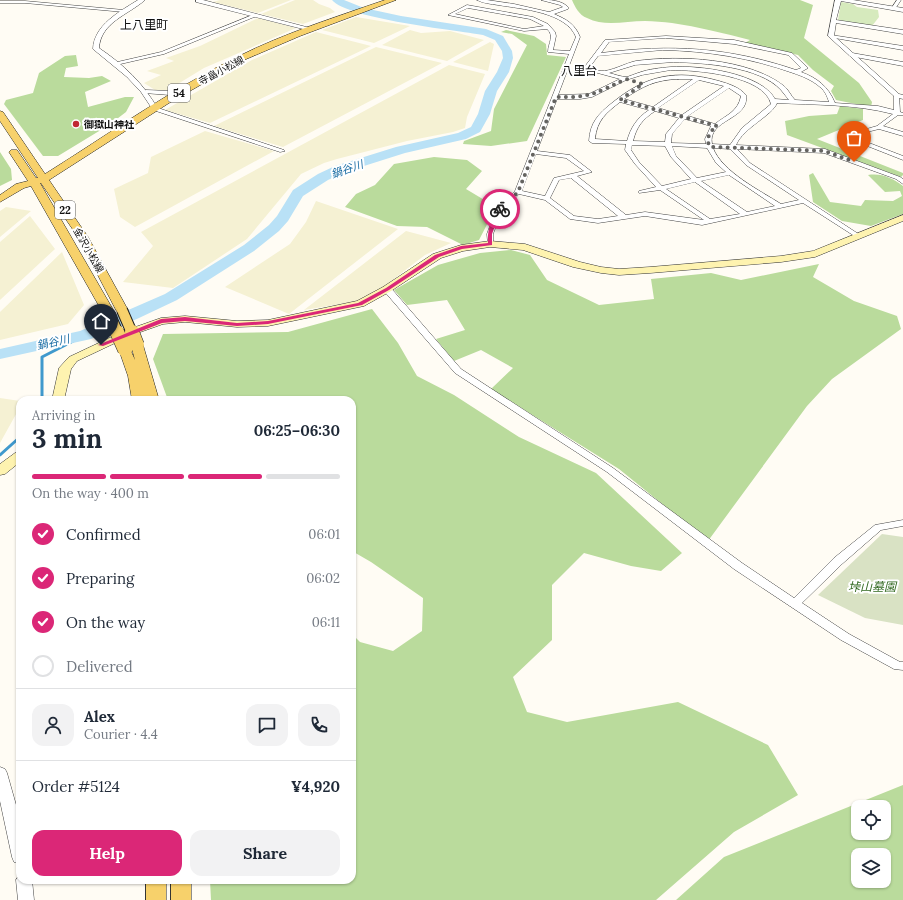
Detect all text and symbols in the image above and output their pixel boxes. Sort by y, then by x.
district label: 上八里町 [120,17,168,32]
street label: 寺畠小松線 [196,53,246,88]
district label: 八里台 [561,63,597,78]
road number: 54 [168,84,190,102]
place label: 御獄山神社 [83,118,135,131]
marker: 御獄山神社 [71,119,81,129]
pin [837,121,871,162]
icon: bag [843,127,865,149]
water label: 鍋谷川 [329,157,366,181]
courier [480,189,520,229]
icon: bike [489,198,511,220]
road number: 22 [55,201,75,219]
street label: 金沢小松線 [70,225,107,275]
pin [84,304,118,345]
icon: home [90,310,112,332]
water label: 鍋谷川 [35,331,72,353]
text: Arriving in [32,407,95,424]
text: 06:25–06:30 [254,421,340,440]
text: 3 min [32,422,102,455]
text: On the way · 400 m [32,485,149,502]
icon: check [32,523,54,545]
text: Confirmed [66,525,141,544]
text: 06:01 [308,526,340,543]
icon: check [32,567,54,589]
text: Preparing [66,569,134,588]
text: 06:02 [306,570,340,587]
park label: 垰山墓園 [848,579,898,594]
icon: check [32,611,54,633]
text: On the way [66,613,145,632]
text: 06:11 [312,614,340,631]
text: Delivered [66,657,133,676]
button: person [32,704,74,746]
button: chat [246,704,288,746]
button: phone [298,704,340,746]
text: Alex [84,707,115,726]
text: Courier · 4.4 [84,726,158,743]
text: Order #5124 [32,777,120,796]
text: ¥4,920 [291,777,340,796]
map controls [851,800,891,888]
button: locate [851,800,891,840]
button: Help [32,830,182,876]
button: Share [190,830,340,876]
button: layers [851,848,891,888]

